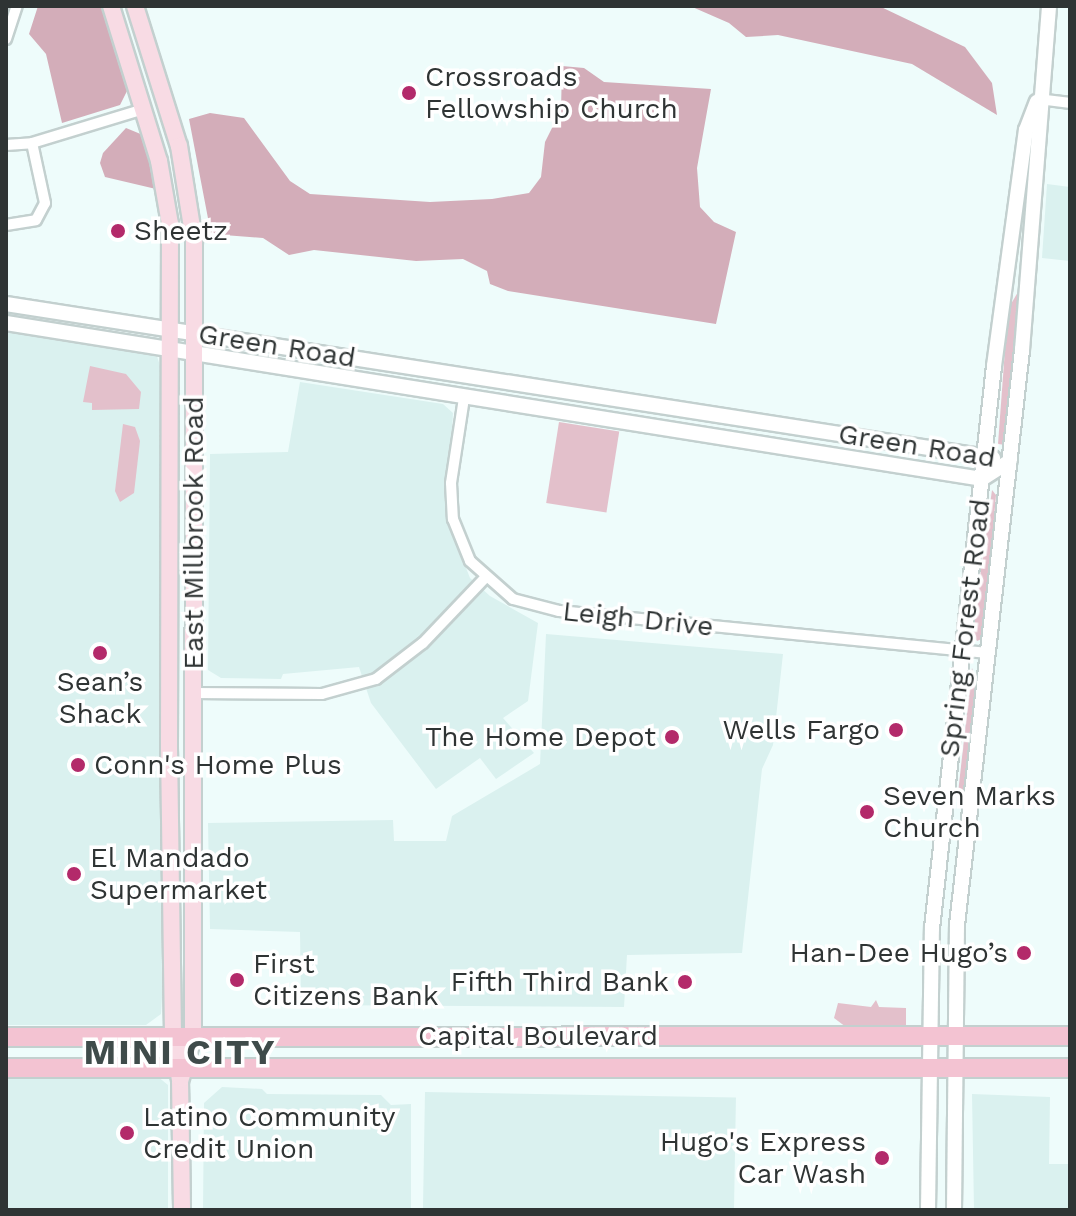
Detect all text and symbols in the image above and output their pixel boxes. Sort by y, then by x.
place label: Crossroads Fellowship Church [425,60,678,126]
marker: Crossroads Fellowship Church [400,84,418,102]
place label: Sheetz [134,214,228,248]
marker: Sheetz [109,222,127,240]
street label: Green Road [196,317,358,375]
street label: East Millbrook Road [177,396,211,670]
street label: Green Road [836,417,998,475]
street label: Spring Forest Road [932,497,998,759]
street label: Leigh Drive [561,594,715,644]
marker: Sean’s Shack [91,644,109,662]
place label: Sean’s Shack [57,665,143,731]
place label: Wells Fargo [723,713,880,747]
place label: The Home Depot [425,720,656,754]
marker: Wells Fargo [887,721,905,739]
marker: The Home Depot [663,728,681,746]
place label: Conn's Home Plus [94,748,342,782]
marker: Conn's Home Plus [69,756,87,774]
place label: Seven Marks Church [883,779,1056,845]
marker: Seven Marks Church [858,803,876,821]
place label: El Mandado Supermarket [90,841,267,907]
marker: El Mandado Supermarket [65,865,83,883]
place label: Han-Dee Hugo’s [790,936,1008,970]
marker: Han-Dee Hugo’s [1015,944,1033,962]
place label: First Citizens Bank [253,947,439,1013]
place label: Fifth Third Bank [450,965,669,999]
marker: First Citizens Bank [228,971,246,989]
marker: Fifth Third Bank [676,973,694,991]
street label: Capital Boulevard [417,1019,659,1053]
district label: MINI CITY [83,1031,277,1075]
place label: Latino Community Credit Union [143,1100,396,1166]
marker: Latino Community Credit Union [118,1124,136,1142]
place label: Hugo's Express Car Wash [660,1125,866,1191]
marker: Hugo's Express Car Wash [873,1149,891,1167]

